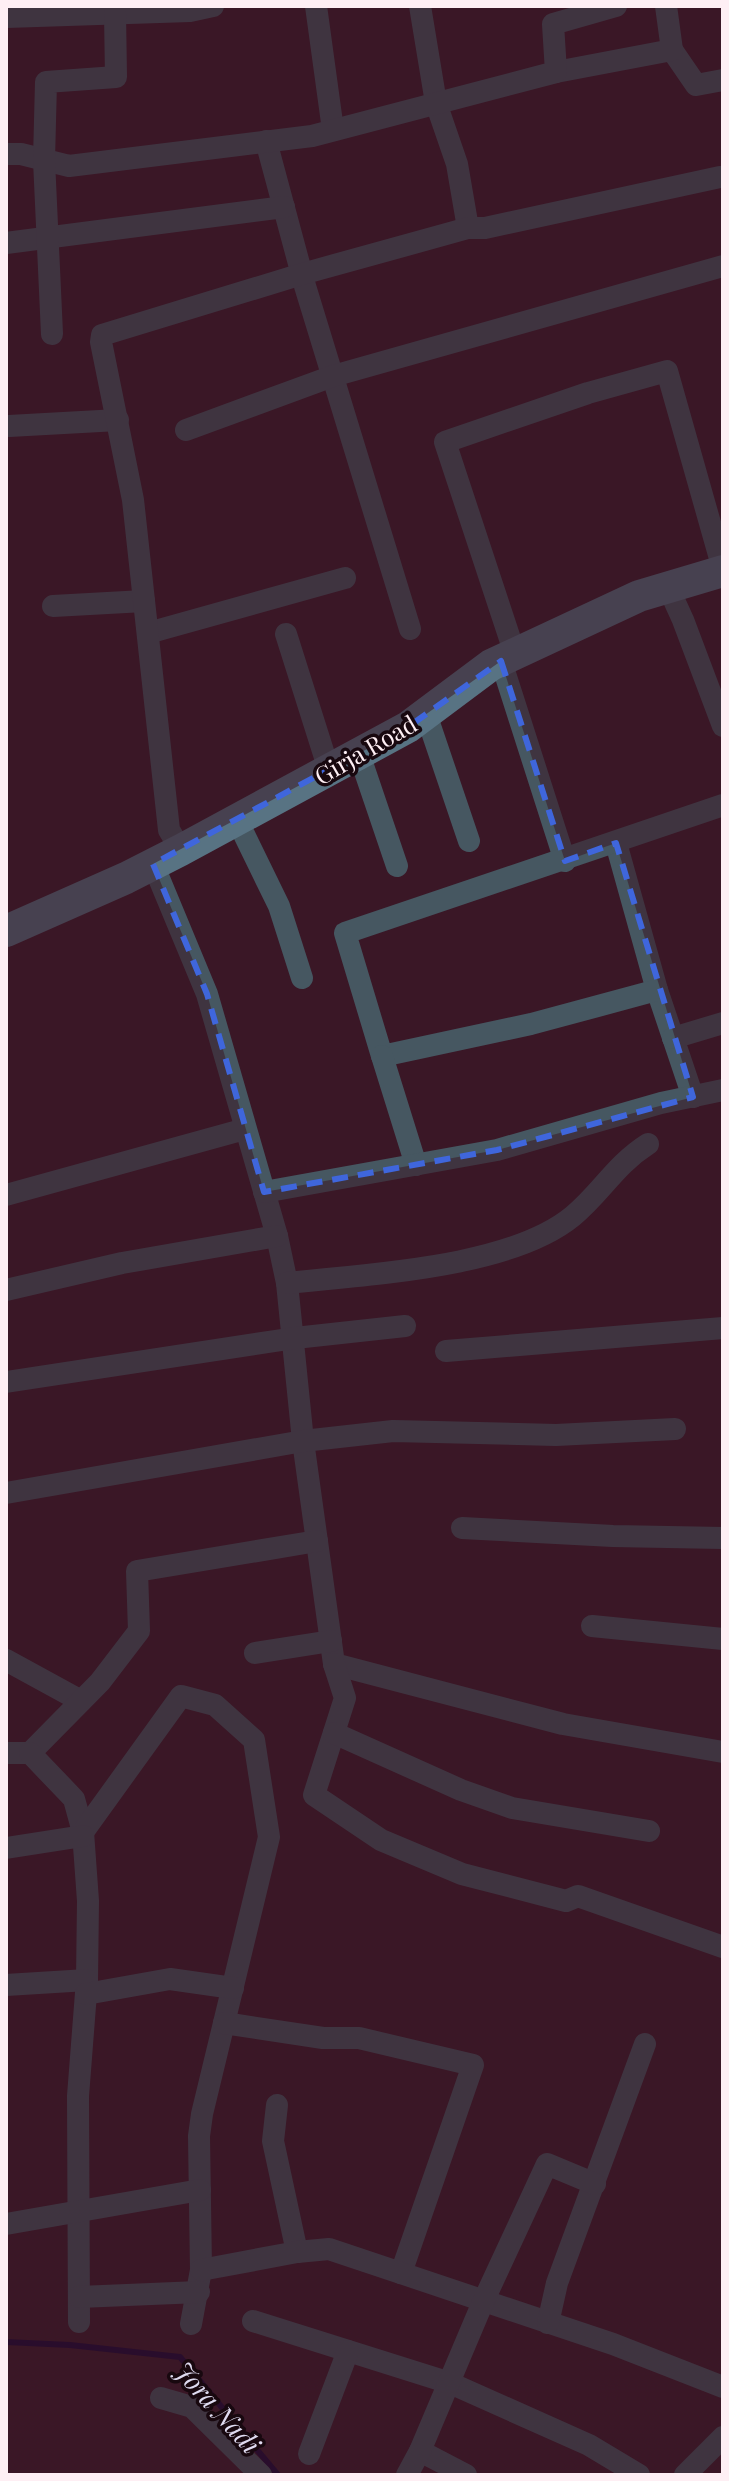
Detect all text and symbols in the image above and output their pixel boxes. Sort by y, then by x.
street label: Girja Road [308,707,422,791]
water label: Jora Nadi [167,2353,269,2461]

